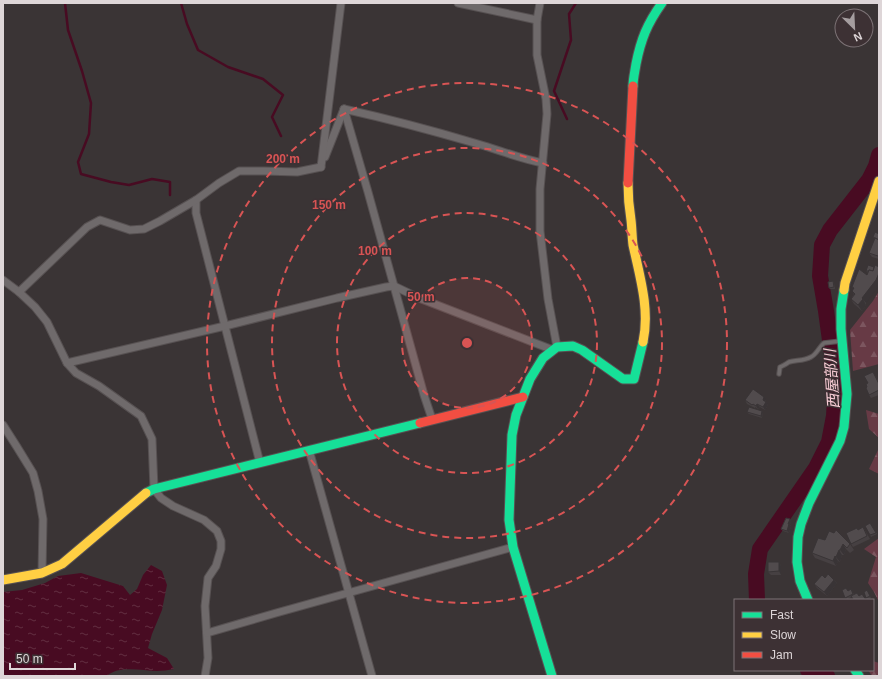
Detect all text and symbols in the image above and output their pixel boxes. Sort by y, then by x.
north arrow [834,8,874,48]
text: N [852,30,864,44]
text: 200 m [266,152,300,166]
text: 150 m [312,198,346,212]
text: 100 m [358,244,392,258]
text: 50 m [407,290,435,304]
centre of rings [460,336,474,350]
water label: 西屋部川 [821,347,842,410]
legend [734,599,874,671]
text: Fast [770,608,794,622]
text: Slow [770,628,796,642]
scale bar [10,645,75,671]
text: Jam [770,648,793,662]
text: 50 m [16,652,43,666]

